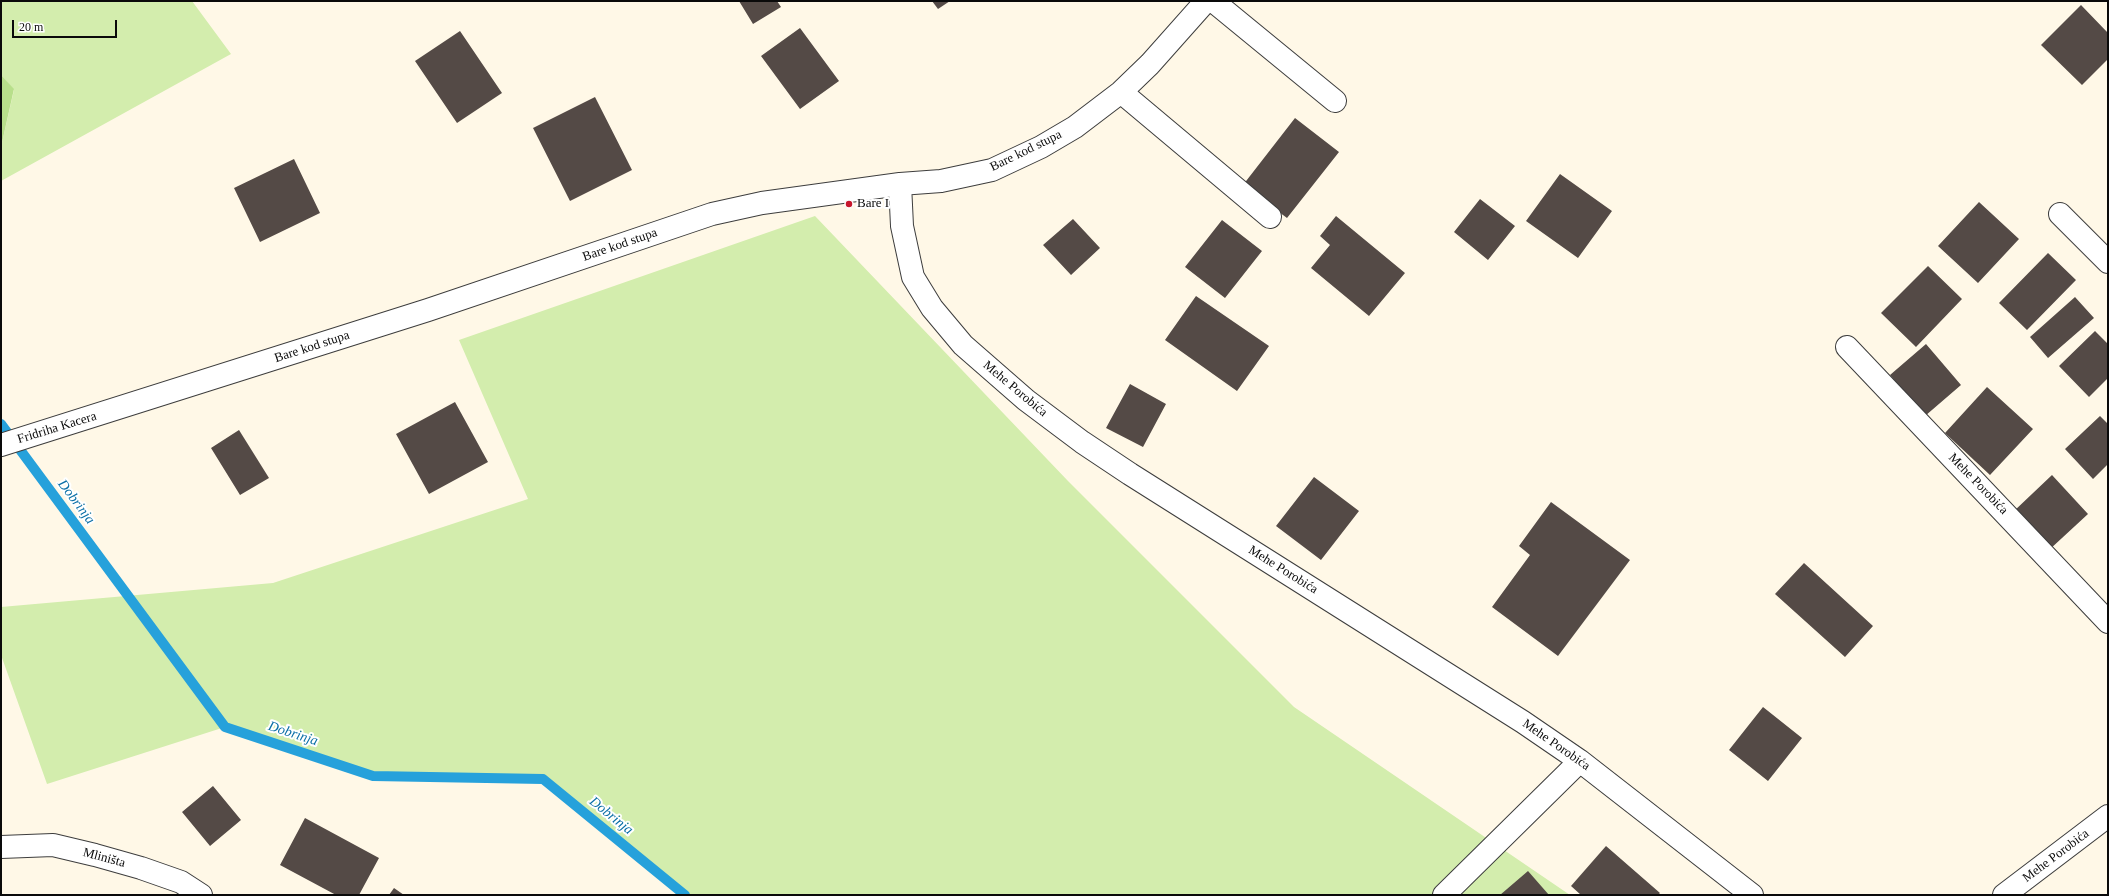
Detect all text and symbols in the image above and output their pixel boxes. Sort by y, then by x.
scale bar [14,12,119,38]
text: 20 m [19,20,43,34]
street label: Bare kod stupa [988,127,1064,175]
place label: Bare I [857,196,889,212]
marker: Bare I [844,199,854,209]
street label: Bare kod stupa [581,225,659,265]
street label: Bare kod stupa [273,328,351,366]
street label: Mehe Porobića [980,358,1050,420]
street label: Fridriha Kacera [16,409,98,447]
street label: Mehe Porobića [1945,450,2011,518]
water label: Dobrinja [54,476,98,528]
street label: Mehe Porobića [1245,542,1321,598]
street label: Mehe Porobića [1519,716,1593,774]
water label: Dobrinja [266,718,320,750]
water label: Dobrinja [586,793,636,839]
street label: Mehe Porobića [2020,826,2092,886]
street label: Mliništa [81,845,127,871]

